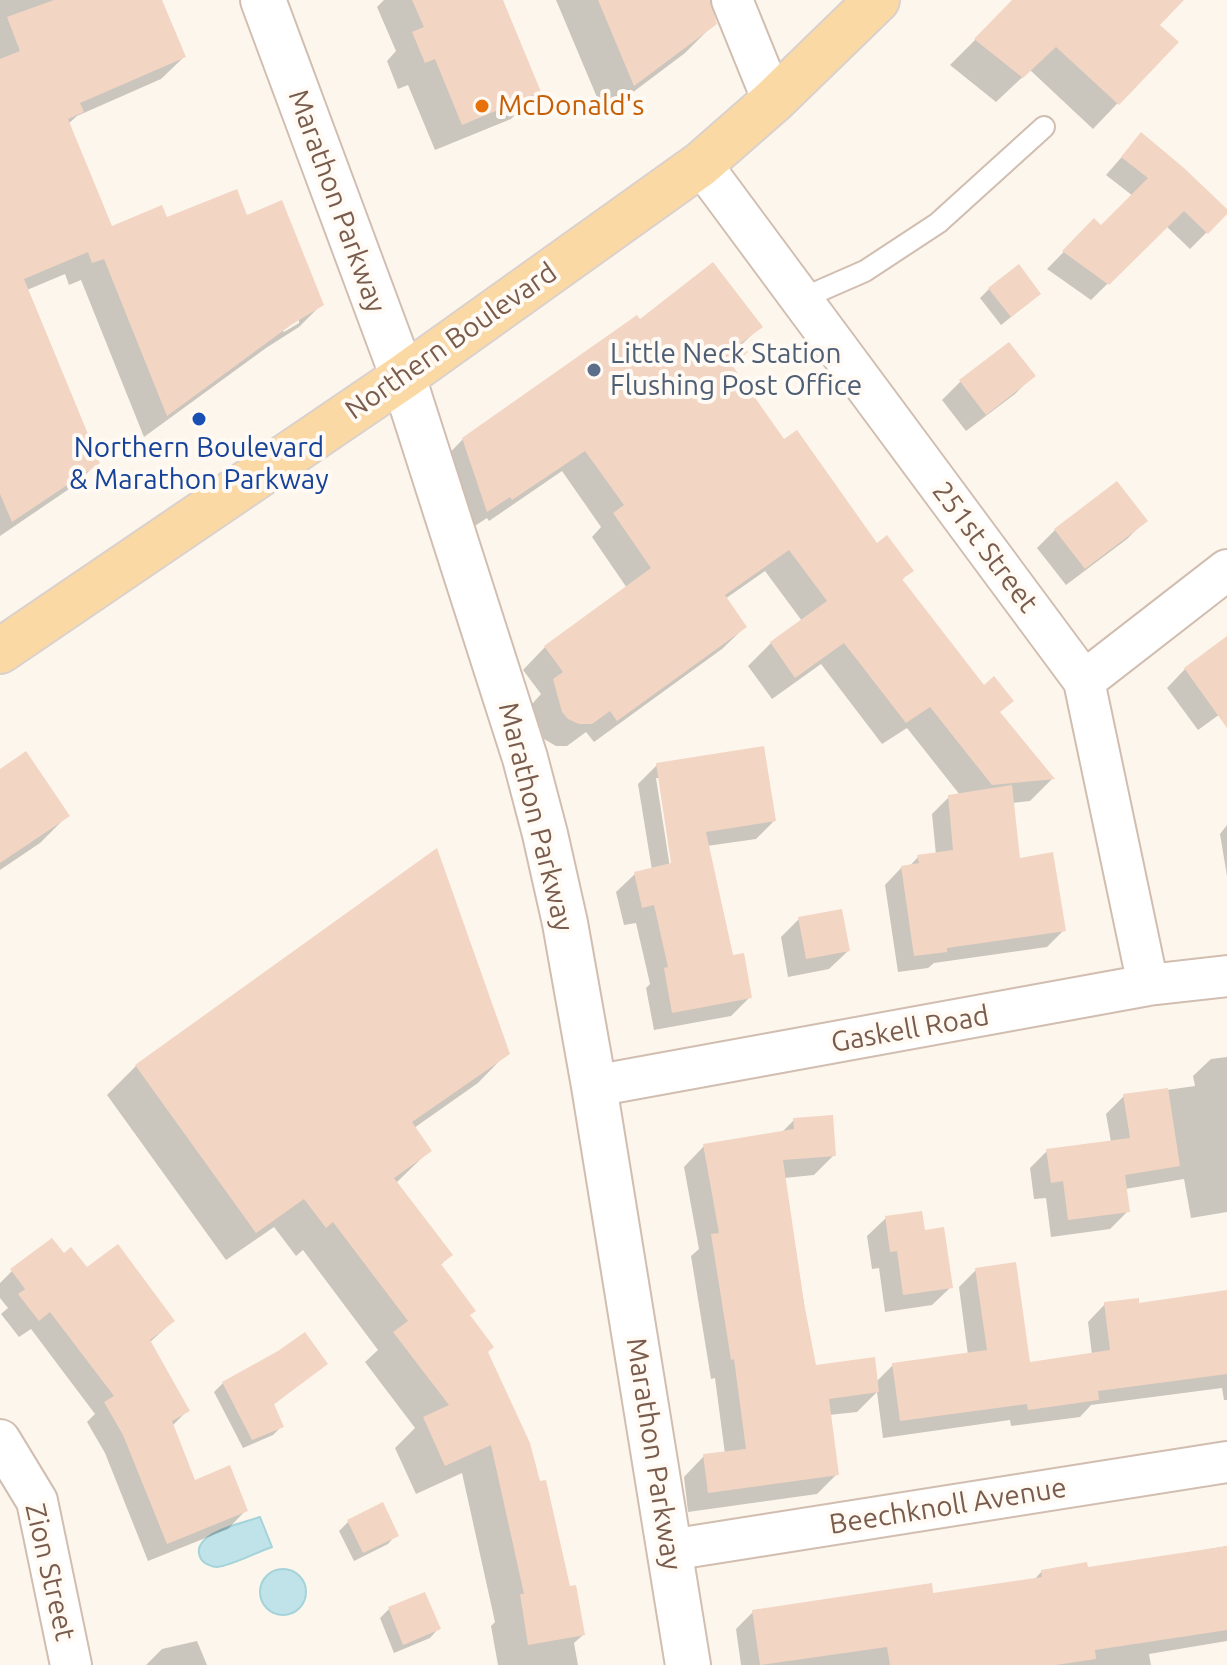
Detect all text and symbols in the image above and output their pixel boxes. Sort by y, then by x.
street label: Marathon Parkway [281,85,393,317]
place label: McDonald's [498,89,644,123]
marker: McDonald's [473,97,491,115]
street label: Northern Boulevard [339,255,563,427]
place label: Little Neck Station Flushing Post Office [610,337,862,403]
marker: Little Neck Station Flushing Post Office [585,361,603,379]
marker: Northern Boulevard & Marathon Parkway [190,410,208,428]
place label: Northern Boulevard & Marathon Parkway [69,431,329,497]
street label: 251st Street [925,475,1045,619]
street label: Marathon Parkway [491,699,581,935]
street label: Gaskell Road [828,999,992,1059]
street label: Marathon Parkway [619,1335,689,1573]
street label: Beechknoll Avenue [827,1471,1069,1541]
street label: Zion Street [18,1500,82,1644]

